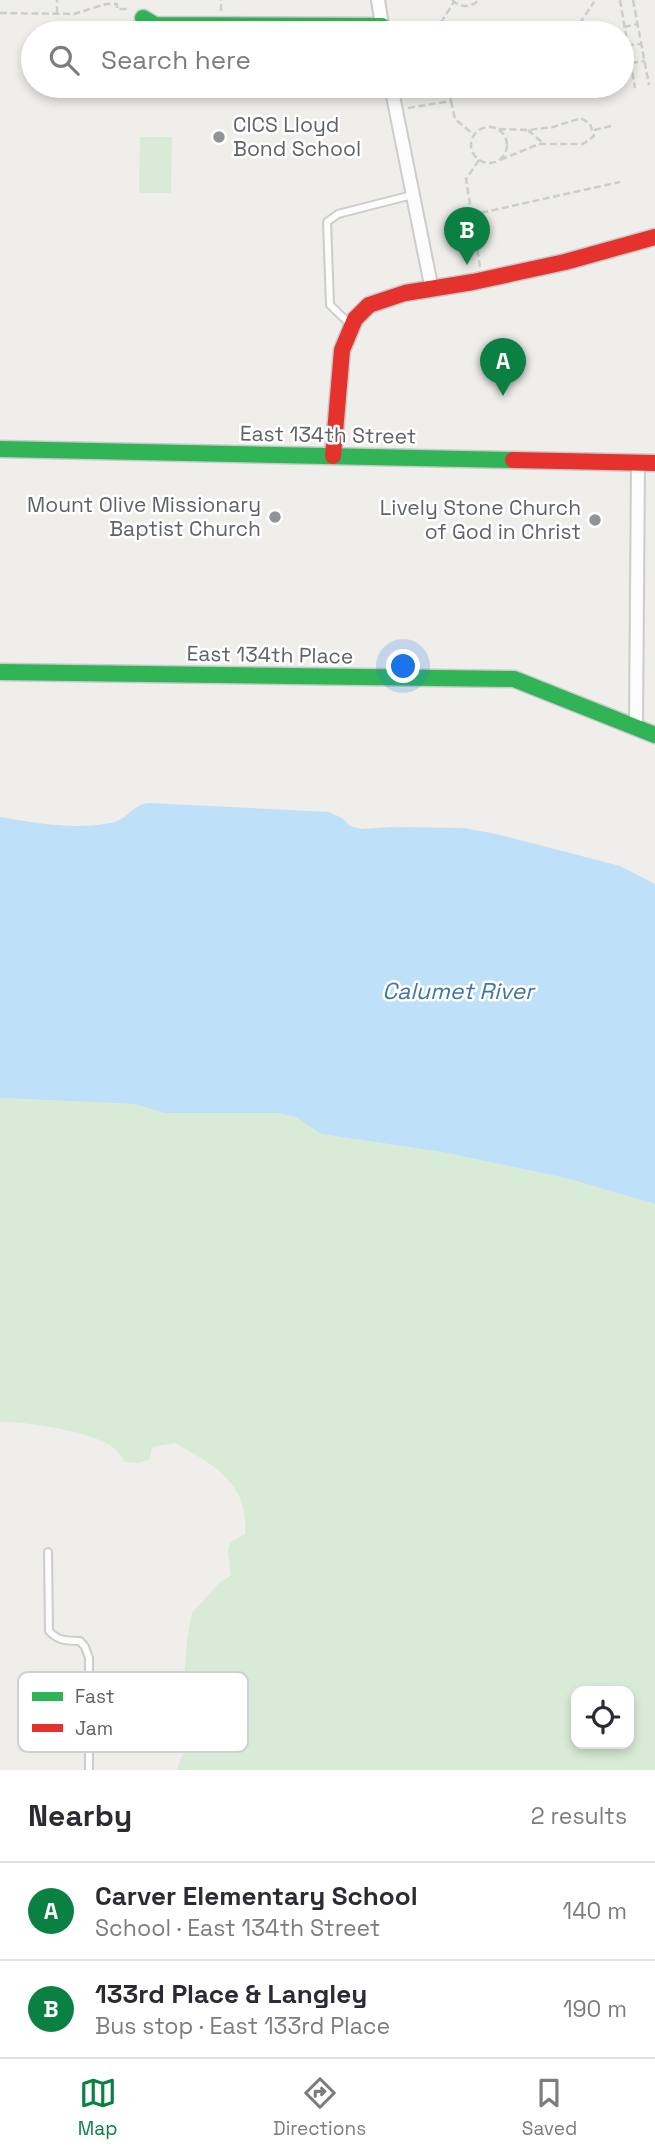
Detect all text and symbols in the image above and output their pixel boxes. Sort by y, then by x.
search box [21,21,634,98]
icon: search [45,41,83,79]
text: Search here [101,43,251,77]
place label: CICS Lloyd Bond School [233,111,361,162]
marker: CICS Lloyd Bond School [211,129,227,145]
pin: B [444,207,490,265]
pin: A [480,338,526,396]
street label: East 134th Street [240,419,416,450]
place label: Mount Olive Missionary Baptist Church [27,491,261,542]
place label: Lively Stone Church of God in Christ [380,494,581,545]
marker: Mount Olive Missionary Baptist Church [267,509,283,525]
marker: Lively Stone Church of God in Christ [587,512,603,528]
street label: East 134th Place [186,640,354,669]
your location [386,649,420,683]
water label: Calumet River [382,976,536,1006]
legend [18,1672,248,1752]
text: Fast [75,1684,115,1709]
map controls [571,1686,634,1749]
button: locate [571,1686,634,1749]
text: Jam [75,1716,113,1741]
text: Nearby [28,1796,132,1835]
text: 2 results [531,1801,627,1831]
text: Carver Elementary School [95,1879,418,1913]
text: A [44,1896,58,1926]
text: 140 m [563,1896,627,1926]
text: School · East 134th Street [95,1913,380,1943]
text: 133rd Place & Langley [95,1977,367,2011]
text: B [43,1994,59,2024]
text: 190 m [563,1994,627,2024]
text: Bus stop · East 133rd Place [95,2011,390,2041]
tab: Map [78,2074,117,2141]
tab: Directions [273,2074,366,2141]
tab: Saved [522,2074,577,2141]

